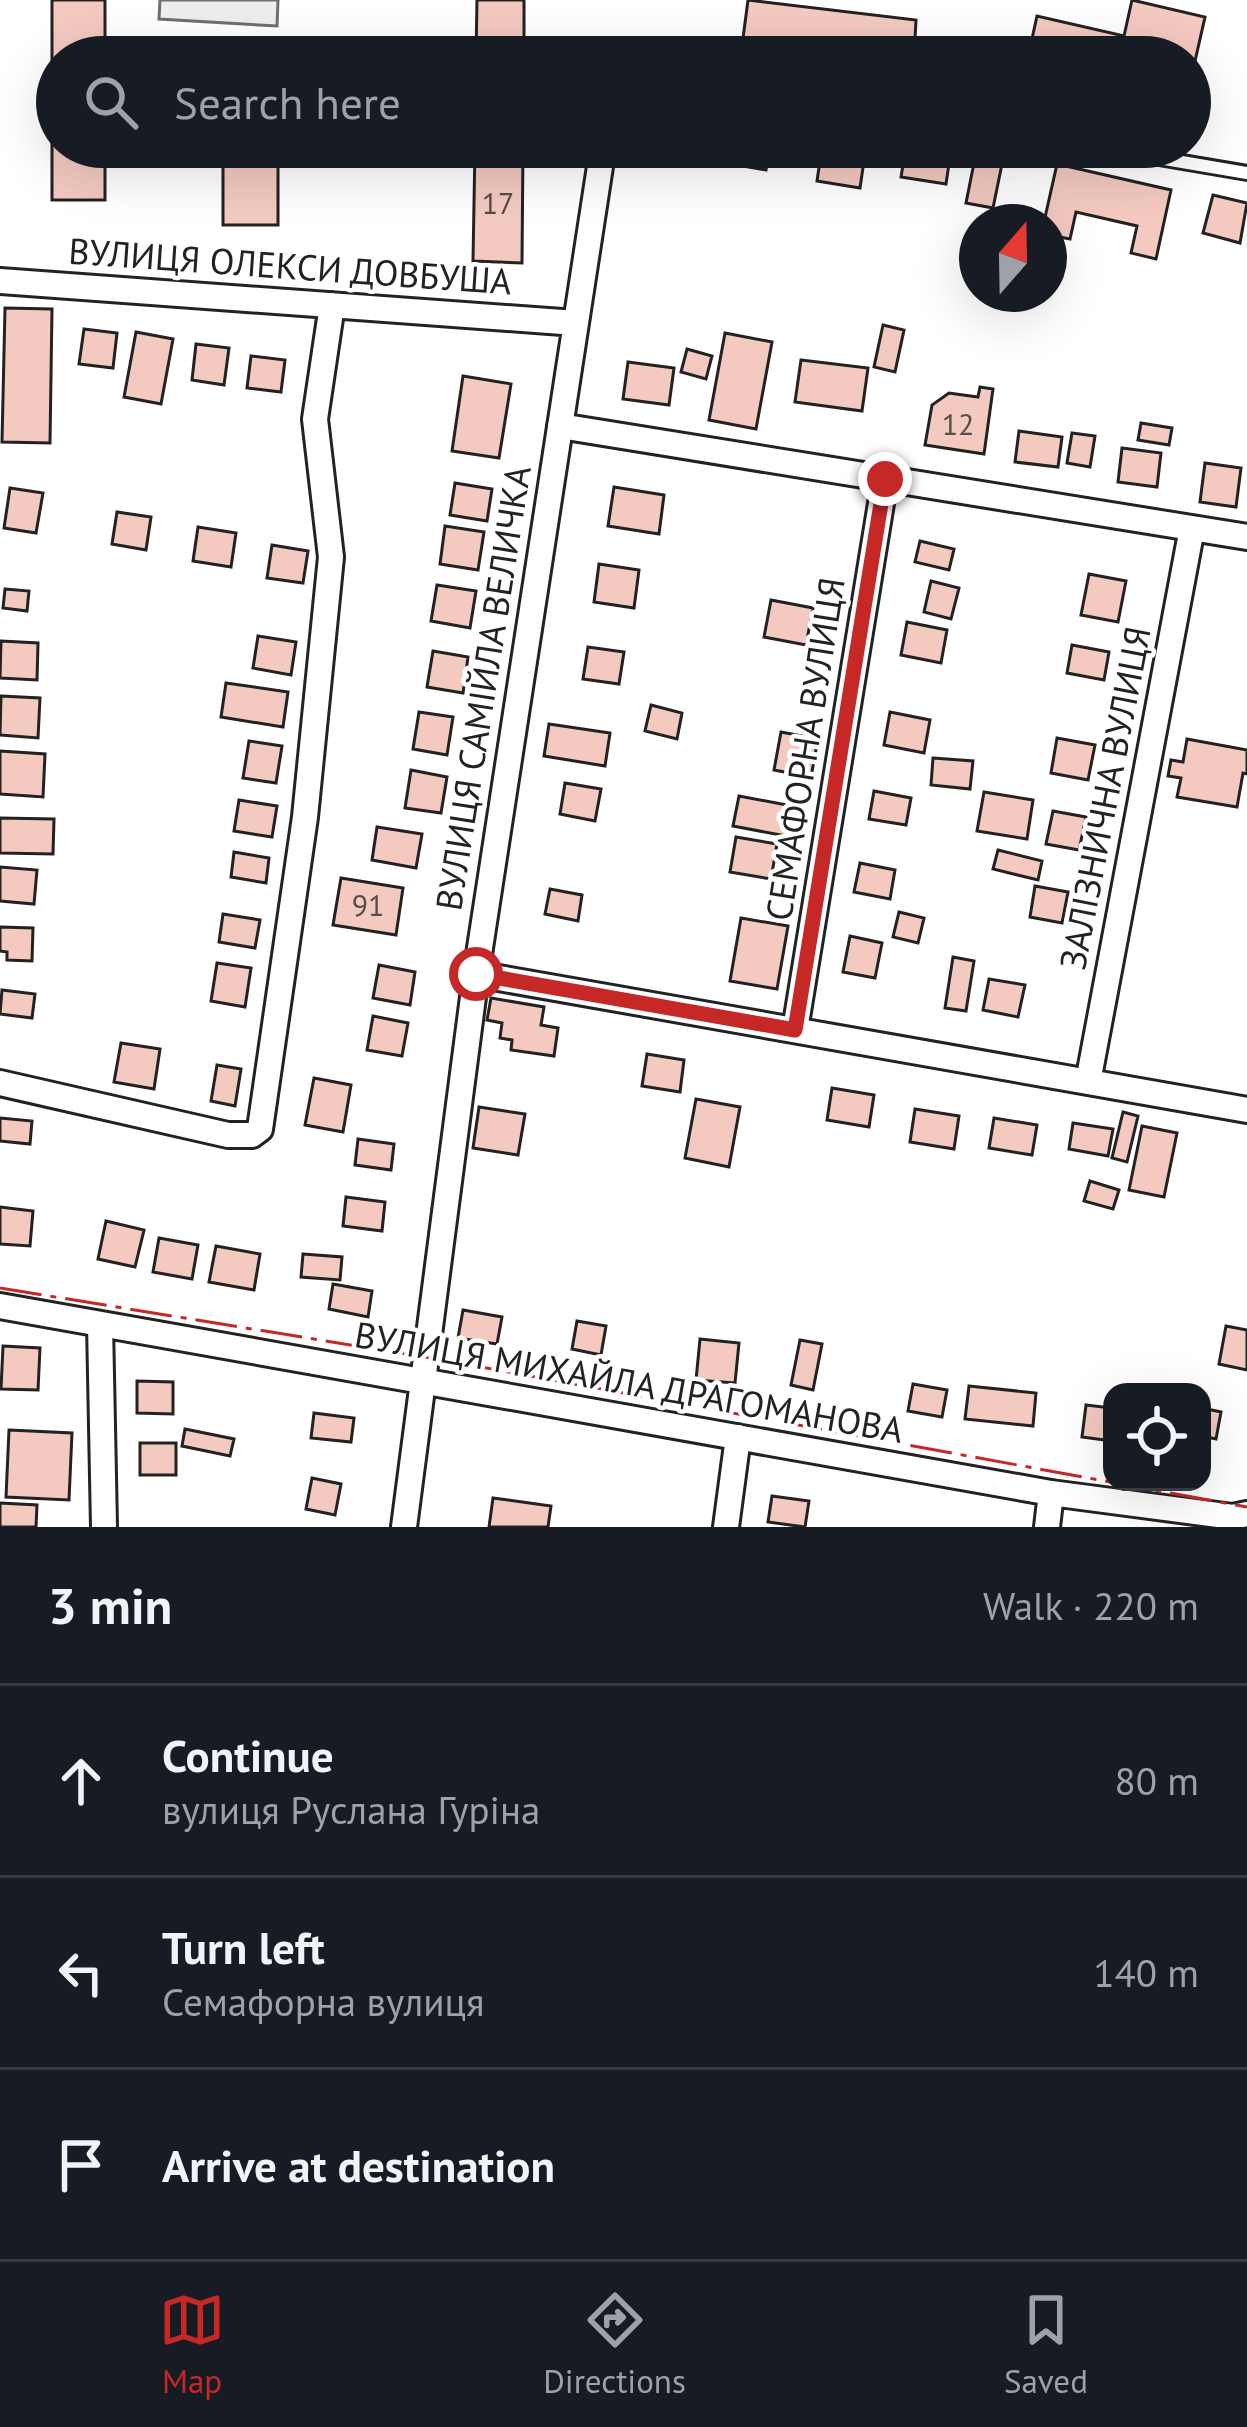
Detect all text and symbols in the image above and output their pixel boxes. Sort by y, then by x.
search box [36,36,1211,168]
icon: search [78,69,144,135]
text: Search here [174,73,401,131]
house number: 17 [482,183,514,222]
north arrow [959,204,1067,312]
street label: ВУЛИЦЯ ОЛЕКСИ ДОВБУША [67,227,513,304]
house number: 12 [942,404,974,443]
route end [858,452,912,506]
street label: ВУЛИЦЯ САМІЙЛА ВЕЛИЧКА [424,462,541,914]
street label: СЕМАФОРНА ВУЛИЦЯ [754,574,855,924]
street label: ЗАЛІЗНИЧНА ВУЛИЦЯ [1048,622,1161,974]
house number: 91 [352,885,384,924]
route start [449,947,503,1001]
street label: ВУЛИЦЯ МИХАЙЛА ДРАГОМАНОВА [351,1310,907,1453]
map controls [1103,1383,1211,1491]
button: locate [1103,1383,1211,1491]
text: 3 min [48,1572,172,1638]
text: Walk · 220 m [983,1580,1199,1631]
text: Continue [162,1726,334,1784]
icon: ahead [48,1748,114,1814]
text: 80 m [1114,1755,1199,1806]
text: вулиця Руслана Гуріна [162,1784,540,1835]
text: Turn left [162,1918,325,1976]
icon: left [48,1940,114,2006]
text: 140 m [1093,1947,1199,1998]
text: Семафорна вулиця [162,1976,484,2027]
icon: arrive [48,2132,114,2198]
text: Arrive at destination [162,2136,555,2194]
tab: Map [159,2287,225,2402]
tab: Directions [543,2287,686,2402]
tab: Saved [1004,2287,1088,2402]

